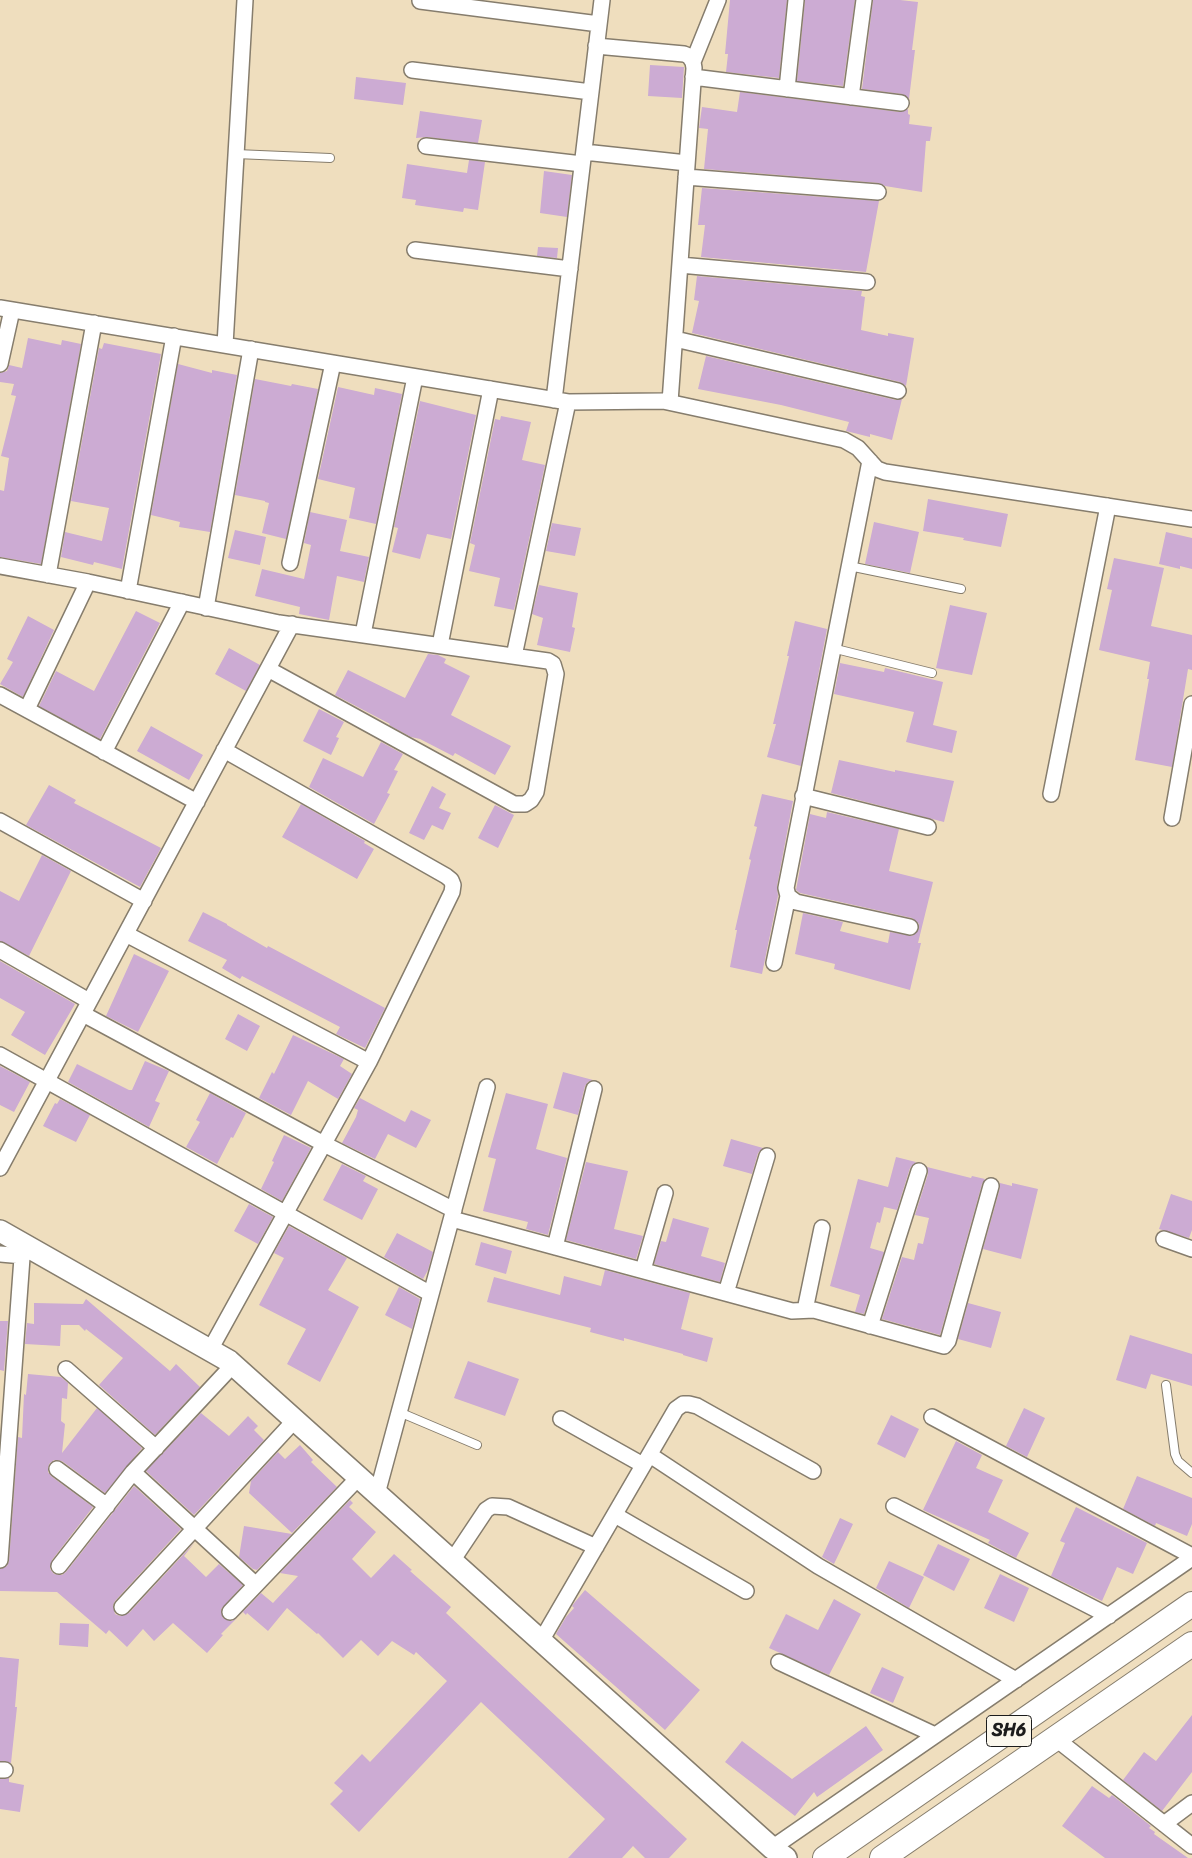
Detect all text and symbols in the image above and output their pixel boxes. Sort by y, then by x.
road number: SH6 [986,1715,1032,1746]

